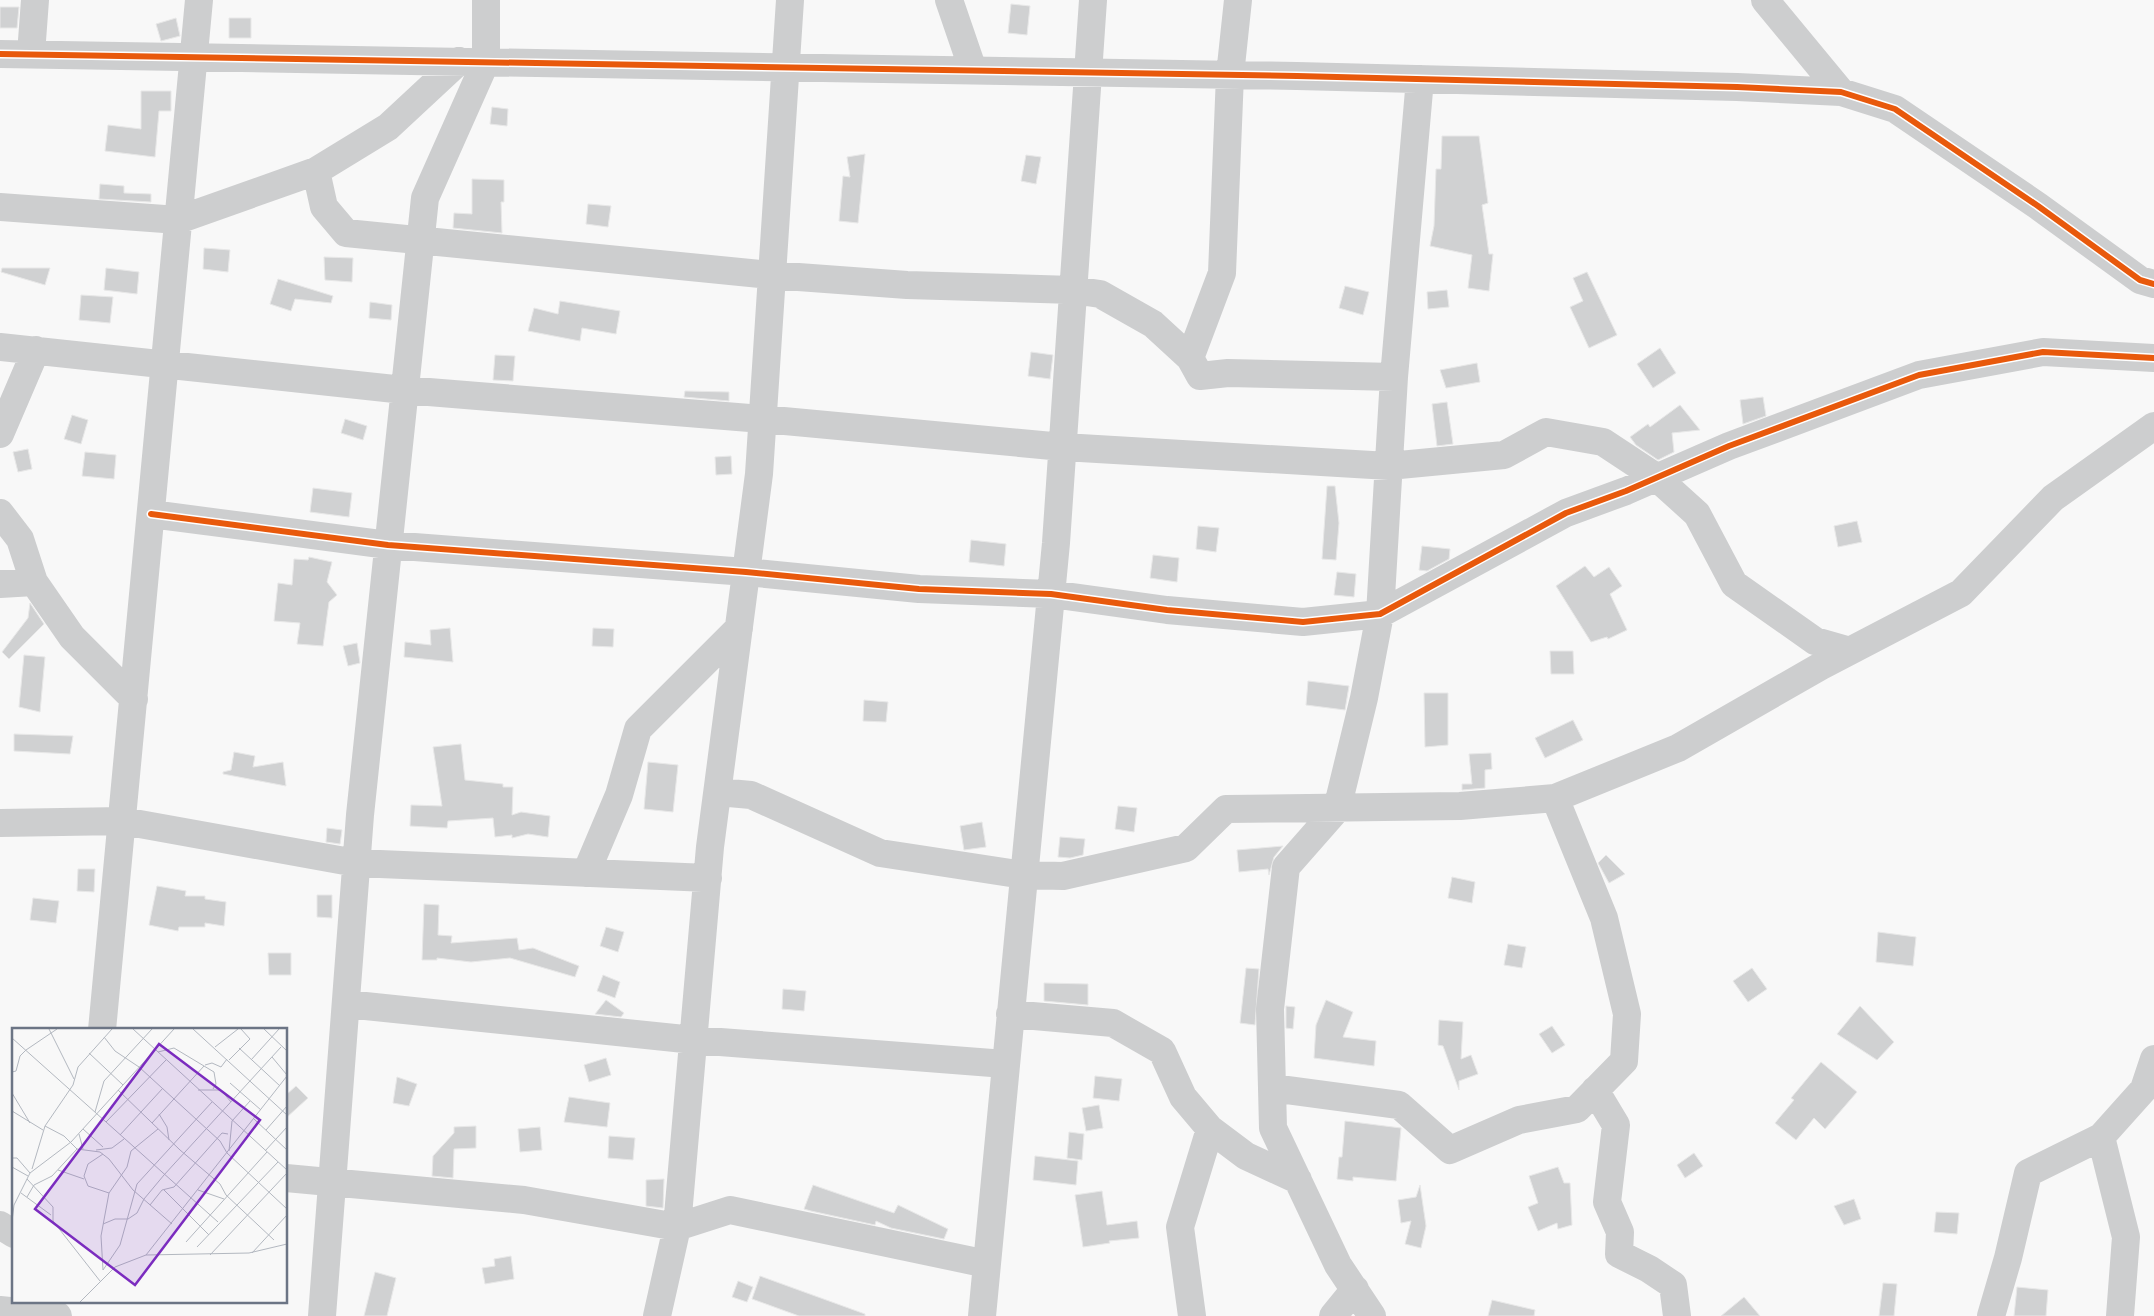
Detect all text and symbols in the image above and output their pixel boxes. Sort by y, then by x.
inset map [12,1028,288,1304]

